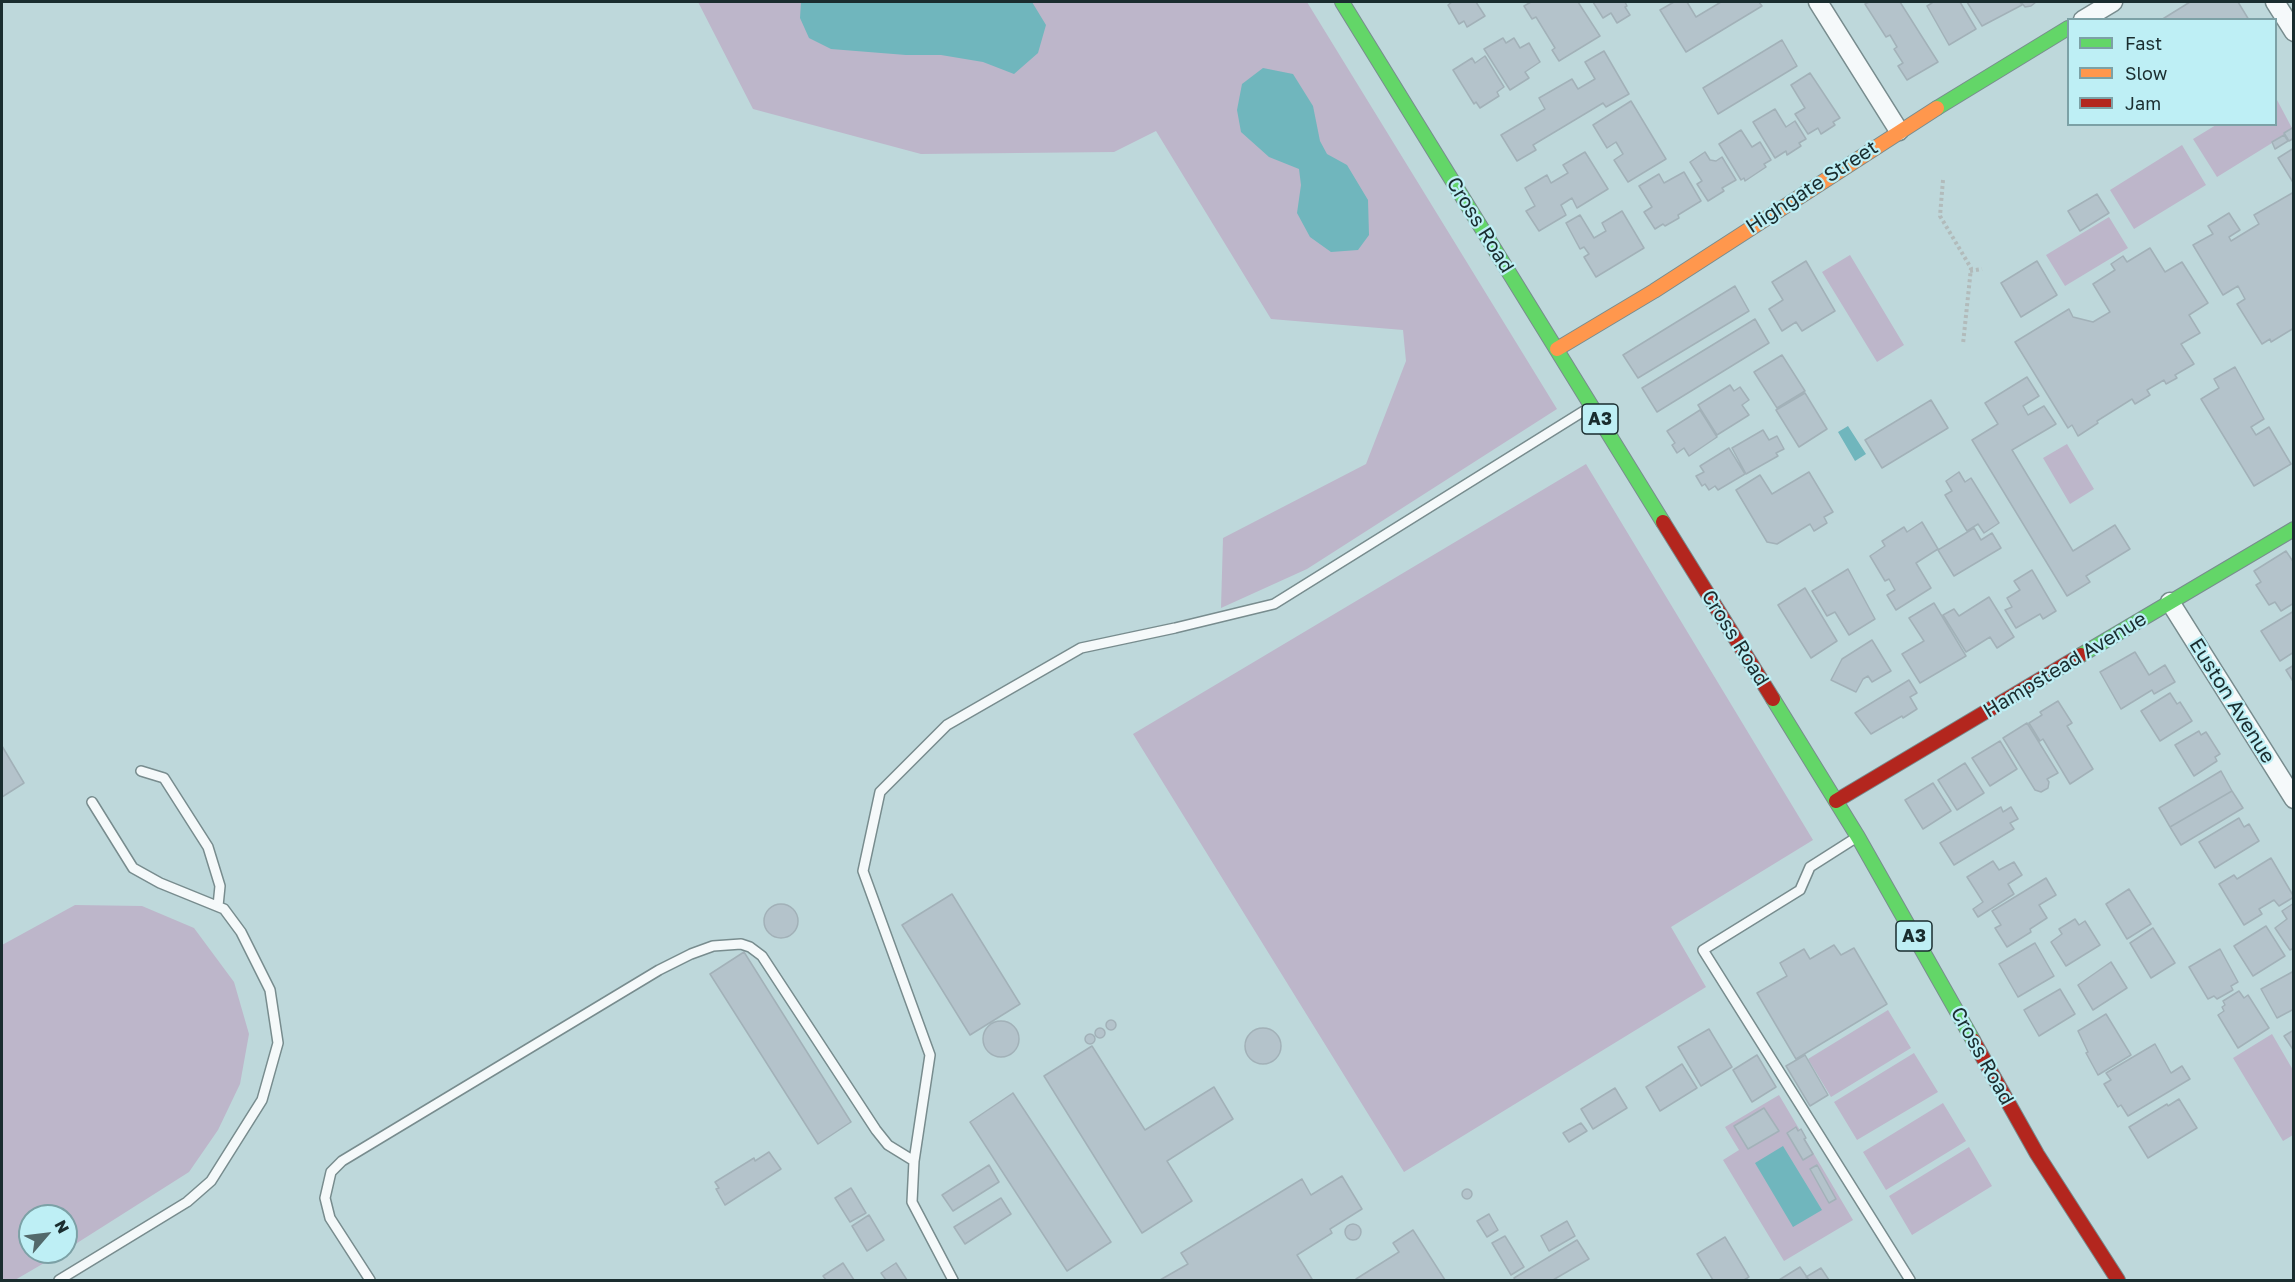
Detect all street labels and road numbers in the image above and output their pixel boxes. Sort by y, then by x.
street label: Highgate Street [1742,135,1882,239]
street label: Cross Road [1441,173,1519,277]
road number: A3 [1582,404,1618,434]
street label: Cross Road [1696,586,1774,690]
street label: Hampstead Avenue [1979,607,2151,723]
street label: Euston Avenue [2184,634,2280,768]
road number: A3 [1896,921,1932,951]
street label: Cross Road [1945,1003,2019,1109]

